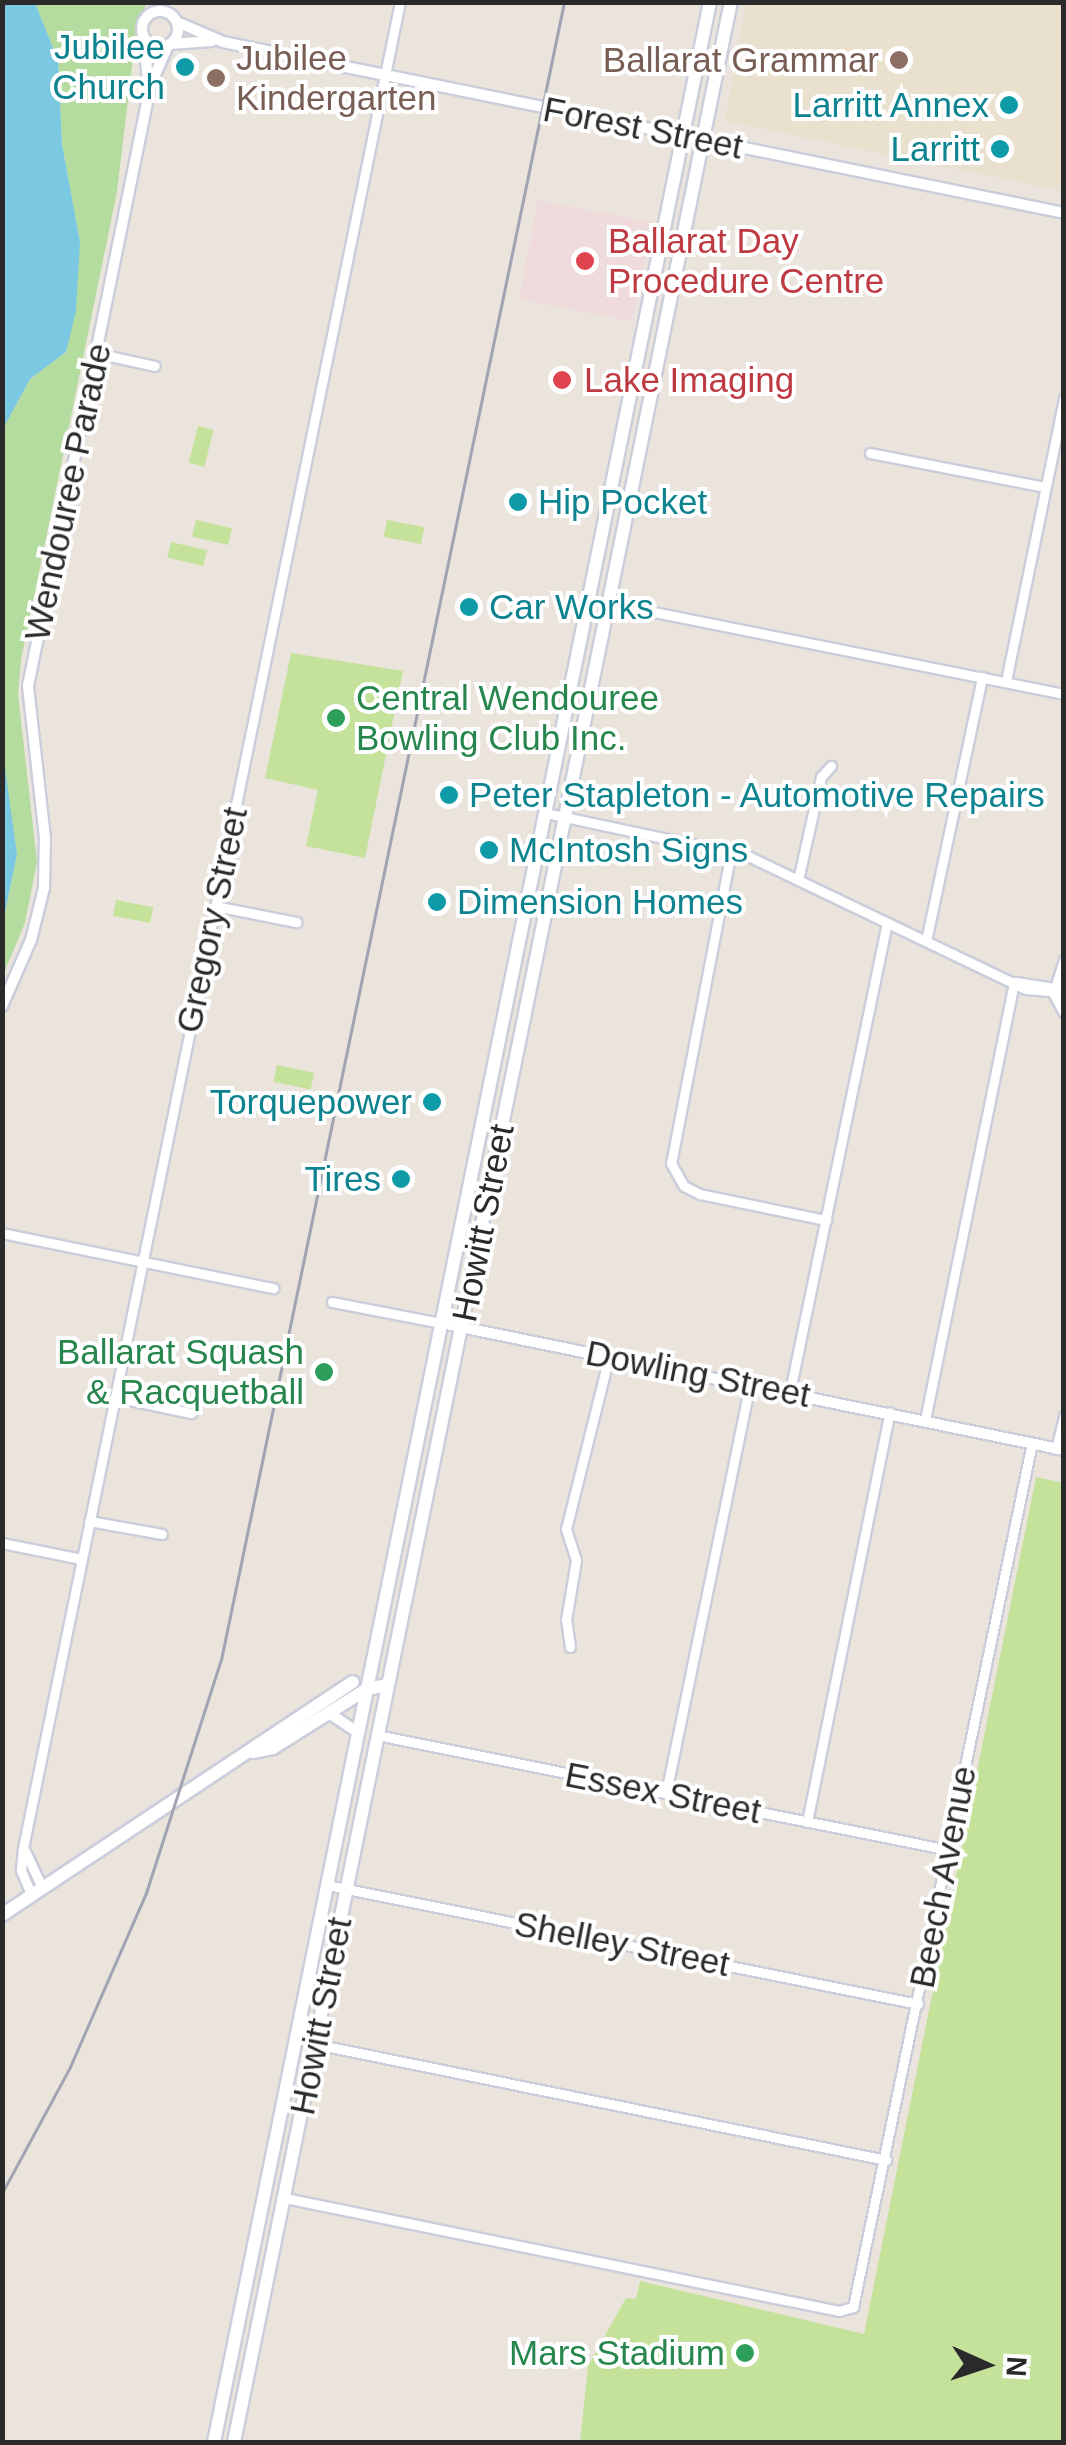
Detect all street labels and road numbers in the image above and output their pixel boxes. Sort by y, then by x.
street label: Forest Street [540,88,746,168]
street label: Wendouree Parade [16,339,120,645]
street label: Gregory Street [168,803,256,1037]
street label: Howitt Street [443,1121,523,1325]
street label: Dowling Street [582,1332,814,1416]
street label: Essex Street [562,1753,764,1833]
street label: Beech Avenue [901,1762,985,1992]
street label: Shelley Street [511,1903,733,1985]
street label: Howitt Street [281,1914,361,2118]

